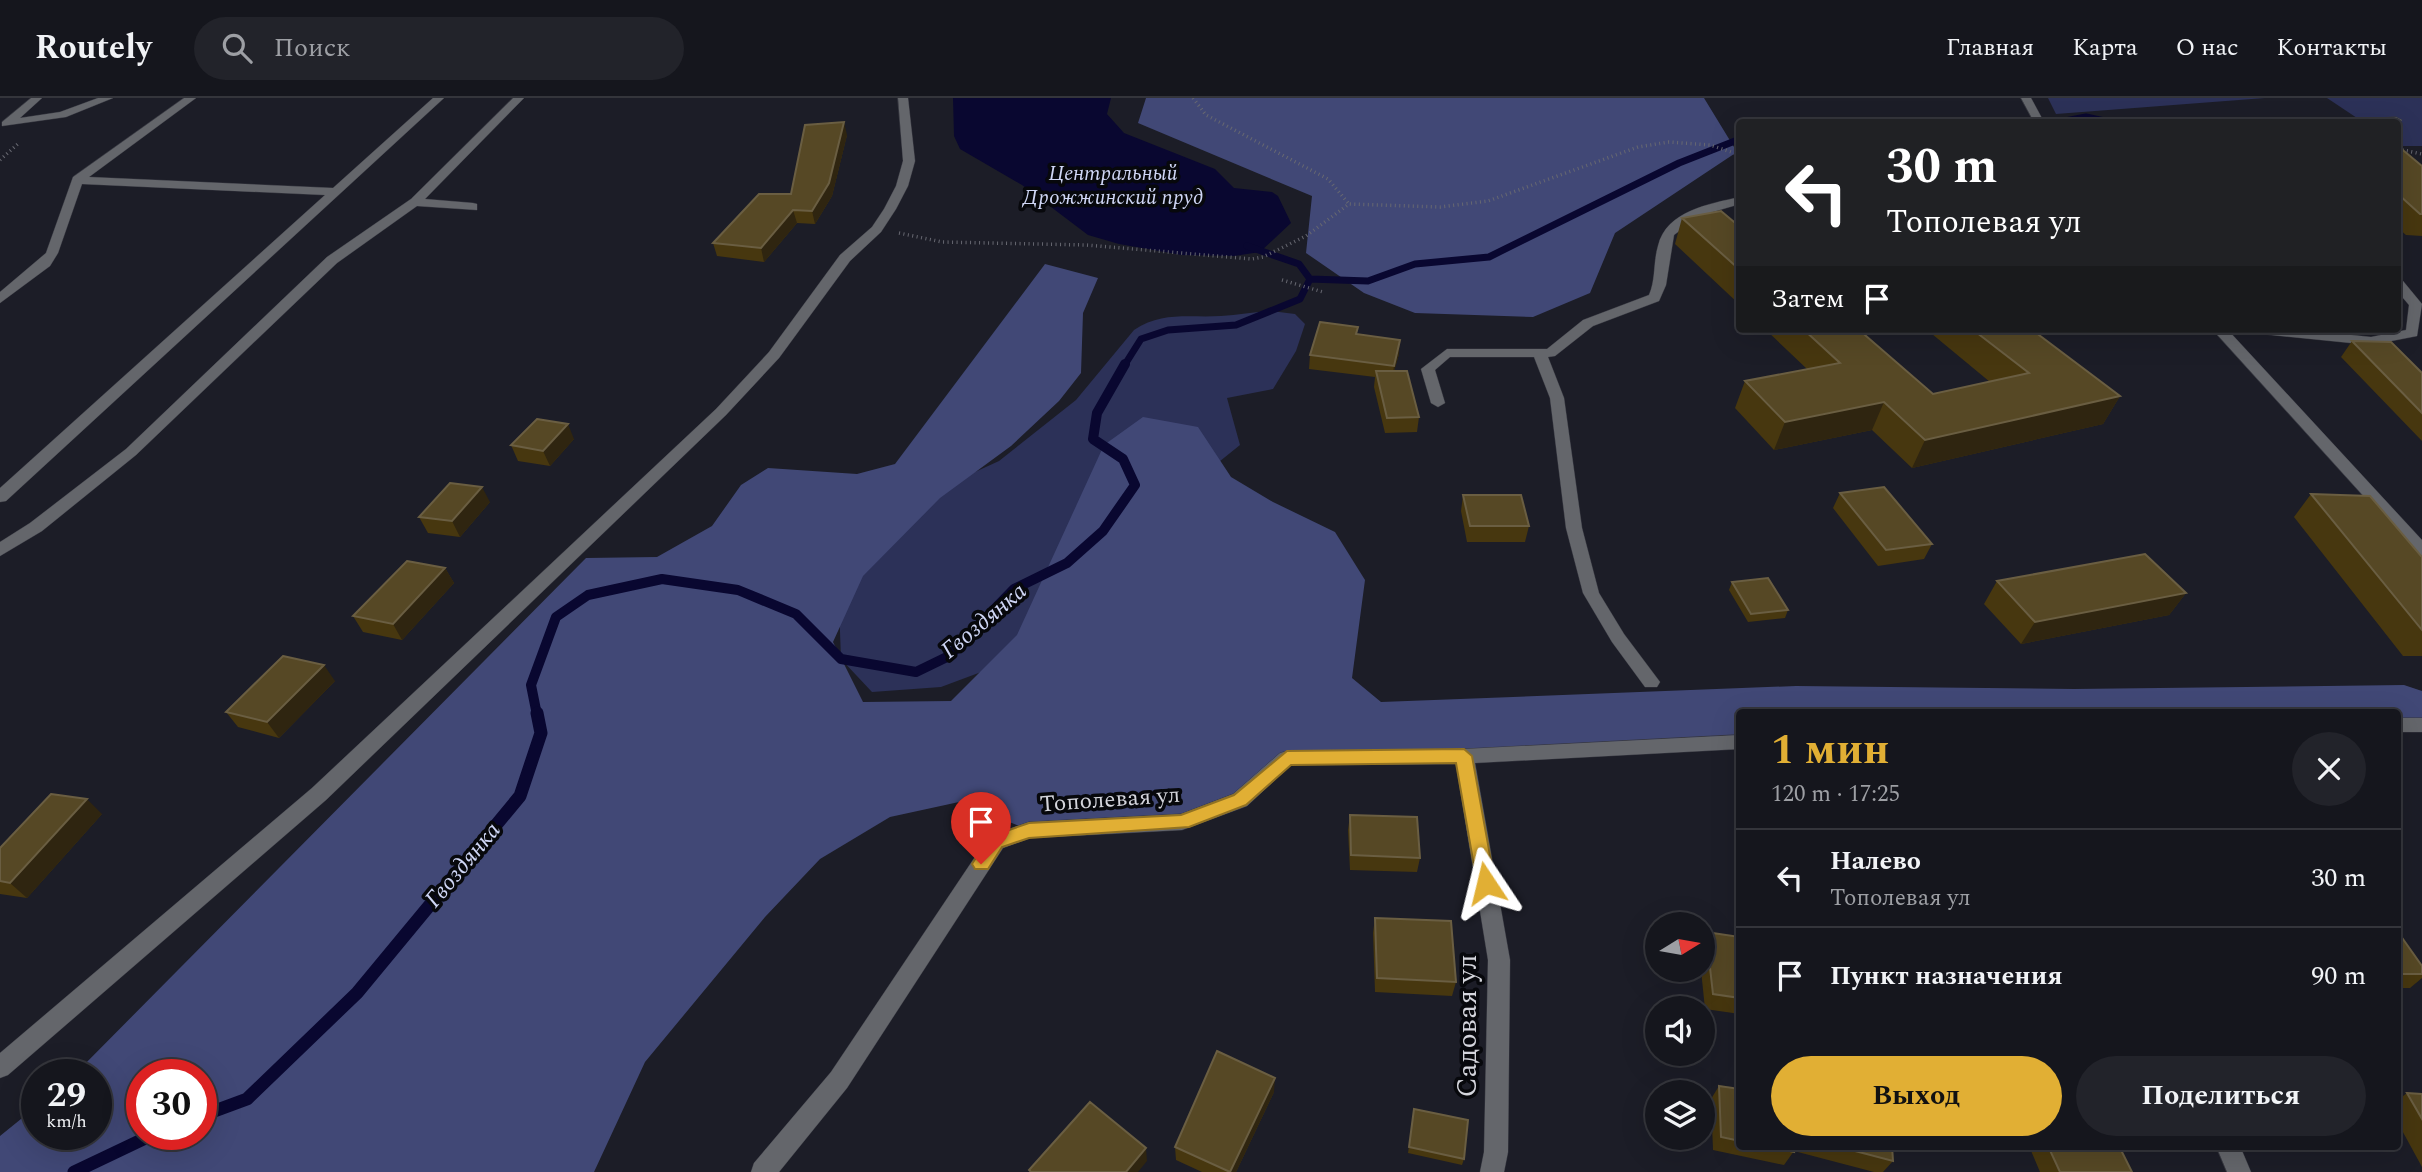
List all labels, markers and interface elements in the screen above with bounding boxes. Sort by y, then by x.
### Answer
search box [194,17,684,80]
text: Routely [35,23,152,73]
text: Поиск [274,28,351,68]
icon: search [218,29,256,67]
text: Главная [1946,30,2034,66]
text: Карта [2072,30,2138,66]
text: О нас [2176,30,2239,66]
text: Контакты [2277,30,2387,66]
text: 30 m [1886,130,1997,205]
icon: left [1771,147,1862,238]
water label: Центральный Дрожжинский пруд [1021,158,1204,214]
text: Тополевая ул [1886,198,2082,247]
text: Затем [1771,279,1844,319]
icon: arrive [1858,280,1896,318]
water label: Гвоздянка [933,574,1035,668]
text: 1 мин [1771,719,1889,782]
button: close [2292,732,2366,806]
text: 120 m · 17:25 [1771,777,1900,812]
street label: Тополевая ул [1039,778,1181,822]
pin [951,792,1011,864]
icon: arrive [962,803,1000,841]
water label: Гвоздянка [416,814,510,916]
text: Налево [1830,841,1921,881]
position arrow [1449,846,1523,920]
text: 30 m [2311,858,2366,898]
icon: left [1771,859,1809,897]
text: Тополевая ул [1830,881,1971,916]
north arrow [1645,912,1715,982]
map controls [1645,912,1715,1150]
street label: Садовая ул [1446,954,1489,1098]
text: Пункт назначения [1830,956,2063,996]
text: 90 m [2311,956,2366,996]
icon: arrive [1771,957,1809,995]
button: sound [1645,996,1715,1066]
button: Выход [1771,1056,2062,1136]
button: Поделиться [2076,1056,2366,1136]
speed limit sign: 30 [126,1059,217,1150]
text: 29 [47,1069,86,1122]
button: layers [1645,1080,1715,1150]
text: km/h [46,1108,87,1135]

